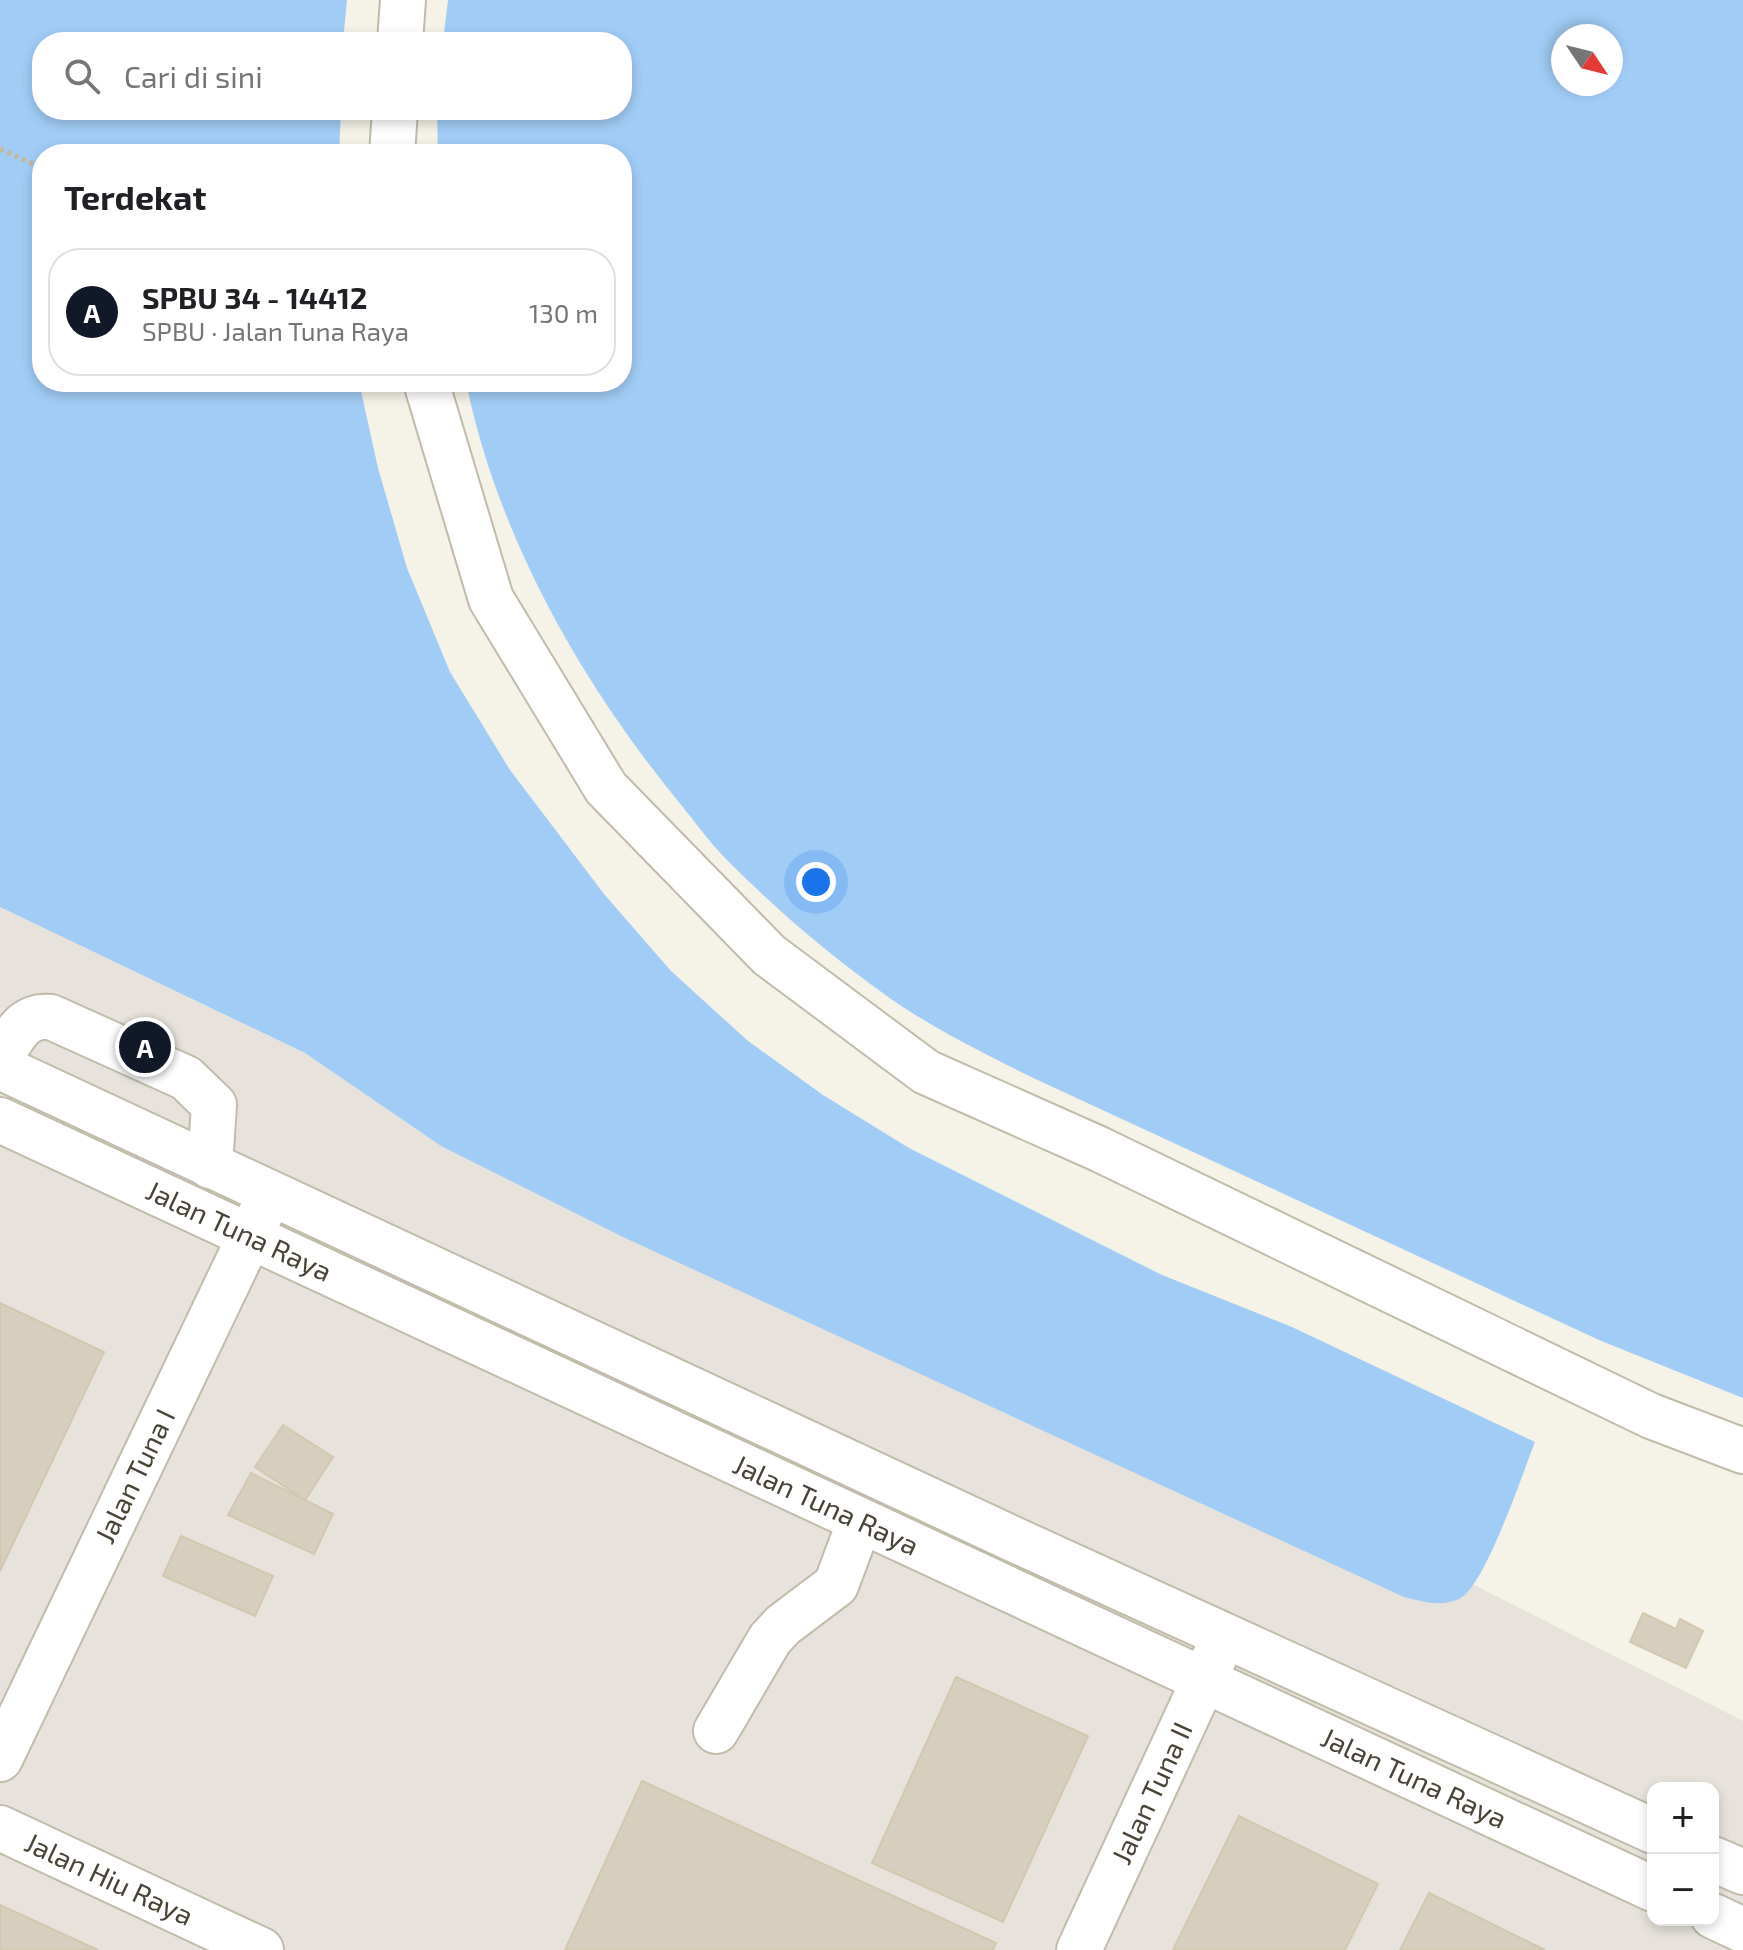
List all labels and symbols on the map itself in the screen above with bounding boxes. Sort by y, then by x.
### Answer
north arrow [1551,24,1623,96]
your location [796,862,836,902]
pin: A [119,1017,171,1077]
street label: Jalan Tuna Raya [141,1172,338,1288]
street label: Jalan Tuna I [87,1403,181,1548]
street label: Jalan Tuna Raya [728,1446,925,1562]
street label: Jalan Tuna II [1103,1716,1199,1869]
street label: Jalan Tuna Raya [1316,1719,1513,1835]
street label: Jalan Hiu Raya [20,1824,199,1932]

